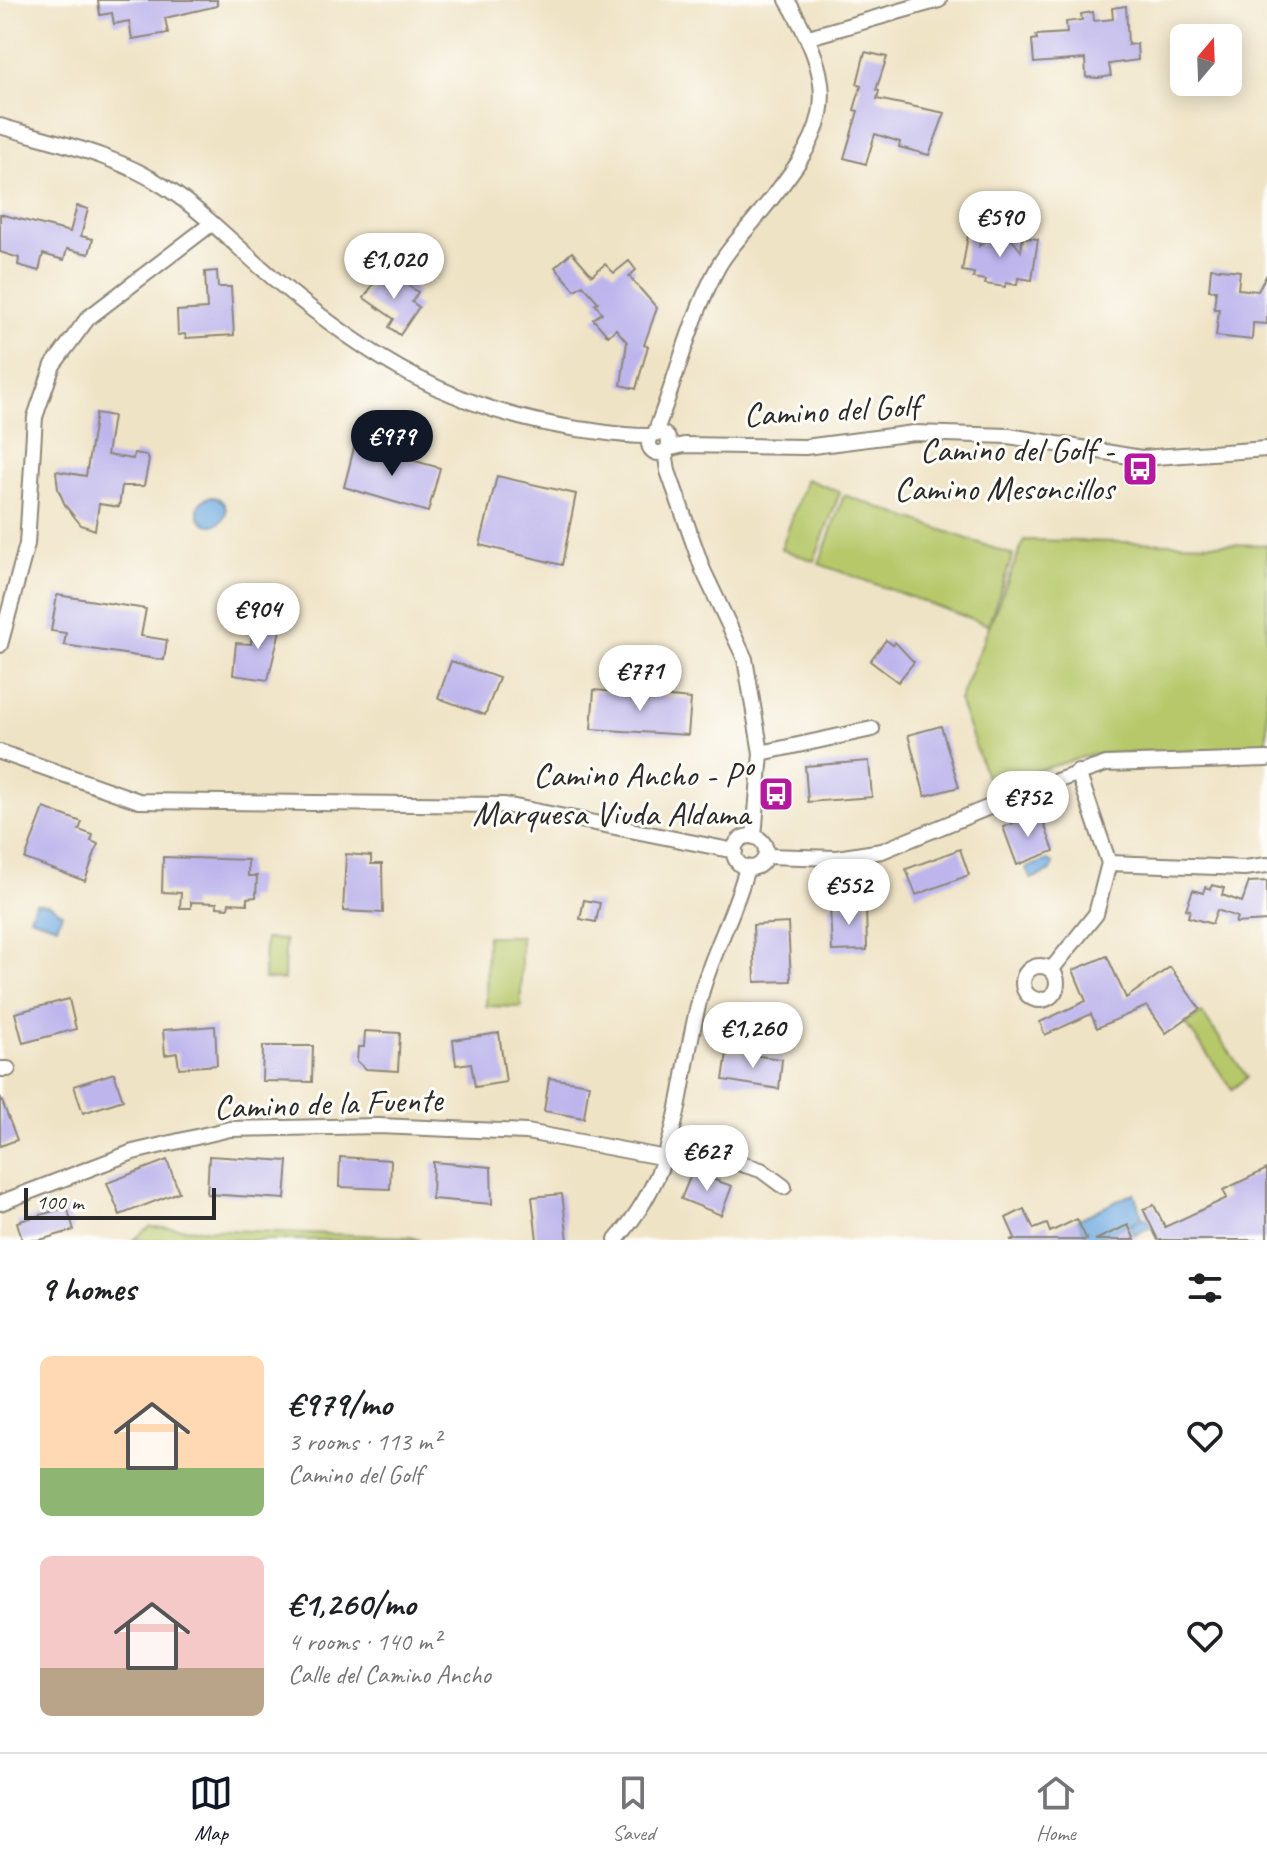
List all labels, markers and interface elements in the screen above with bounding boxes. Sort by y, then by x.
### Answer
north arrow [1170,24,1242,96]
map controls [1170,24,1242,96]
pin: €590 [953,191,1047,259]
text: €590 [977,200,1023,233]
pin: €1,020 [329,233,459,301]
text: €1,020 [362,242,426,275]
street label: Camino del Golf [743,384,927,436]
pin: €979 [345,410,439,478]
text: €979 [369,419,415,452]
place label: Camino del Golf - Camino Mesoncillos [894,428,1116,510]
bus stop icon: Camino del Golf - Camino Mesoncillos [1121,450,1159,488]
pin: €904 [211,583,305,651]
text: €904 [235,592,281,625]
pin: €771 [593,645,687,713]
text: €771 [617,654,663,687]
place label: Camino Ancho - Pº Marquesa Viuda Aldama [472,753,755,835]
pin: €752 [981,771,1075,839]
bus stop icon: Camino Ancho - Pº Marquesa Viuda Aldama [757,775,795,813]
text: €752 [1005,780,1051,813]
pin: €552 [802,859,896,927]
text: €552 [826,868,872,901]
pin: €1,260 [688,1002,818,1070]
text: €1,260 [721,1011,785,1044]
street label: Camino de la Fuente [213,1077,445,1128]
pin: €627 [660,1125,754,1193]
text: €627 [683,1134,731,1167]
scale bar [24,1184,216,1220]
text: 100 m [36,1188,83,1216]
icon: filters [1183,1266,1227,1310]
text: 9 homes [40,1267,136,1310]
text: €979/mo [288,1382,392,1425]
icon: home [104,1388,200,1484]
icon: heart [1183,1414,1227,1458]
text: 3 rooms · 113 m² [288,1425,440,1458]
text: Camino del Golf [288,1458,422,1491]
text: €1,260/mo [288,1582,416,1625]
icon: home [104,1588,200,1684]
icon: heart [1183,1614,1227,1658]
text: 4 rooms · 140 m² [288,1625,440,1658]
text: Calle del Camino Ancho [288,1658,491,1691]
tab: Map [189,1771,233,1847]
tab: Saved [611,1771,655,1847]
tab: Home [1034,1771,1078,1847]

